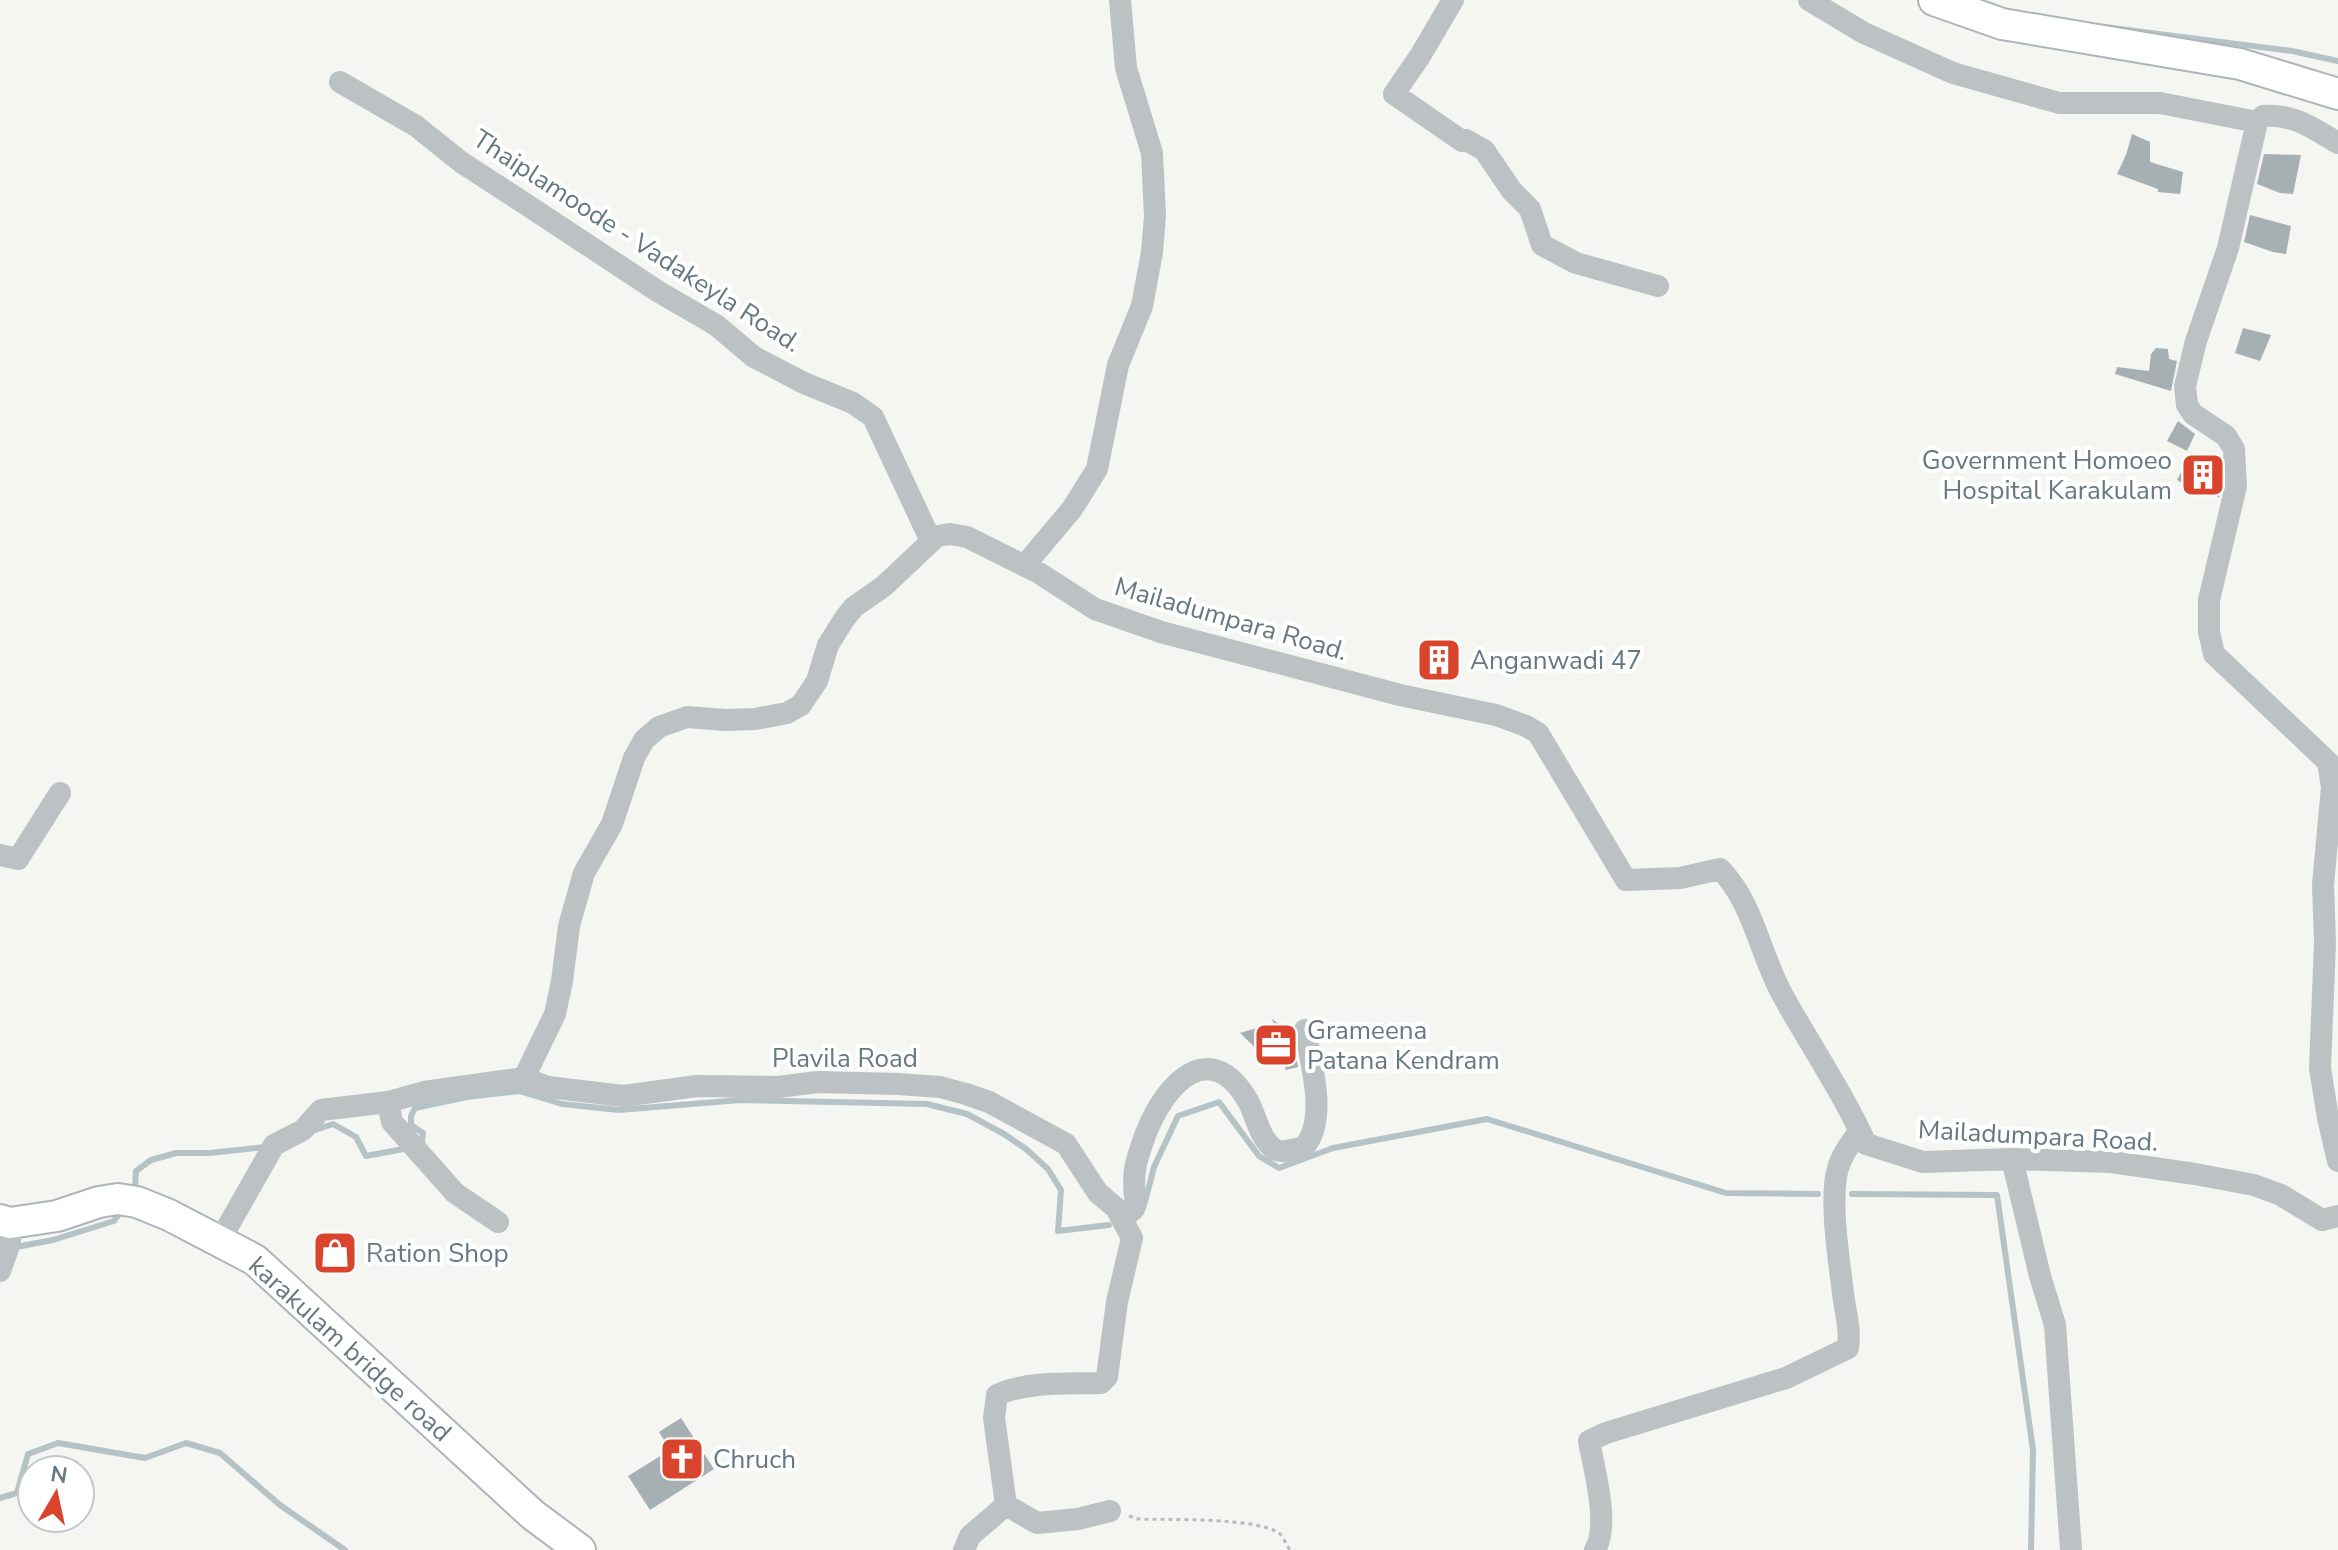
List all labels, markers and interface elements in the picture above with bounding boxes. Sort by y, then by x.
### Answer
street label: Thaiplamoode - Vadakeyla Road. [466,122,808,360]
place label: Government Homoeo Hospital Karakulam [1922,443,2172,508]
building icon: Government Homoeo Hospital Karakulam [2179,451,2227,499]
street label: Mailadumpara Road. [1111,569,1351,669]
building icon: Anganwadi 47 [1415,636,1463,684]
place label: Anganwadi 47 [1470,643,1642,678]
place label: Grameena Patana Kendram [1307,1013,1500,1078]
office icon: Grameena Patana Kendram [1252,1021,1300,1069]
street label: Plavila Road [772,1041,918,1076]
street label: Mailadumpara Road. [1917,1112,2159,1160]
shop icon: Ration Shop [311,1229,359,1277]
place label: Ration Shop [366,1236,509,1271]
street label: karakulam bridge road [241,1248,459,1450]
church icon: Chruch [658,1435,706,1483]
place label: Chruch [713,1442,796,1477]
north arrow [16,1454,96,1534]
text: N [48,1459,69,1491]

